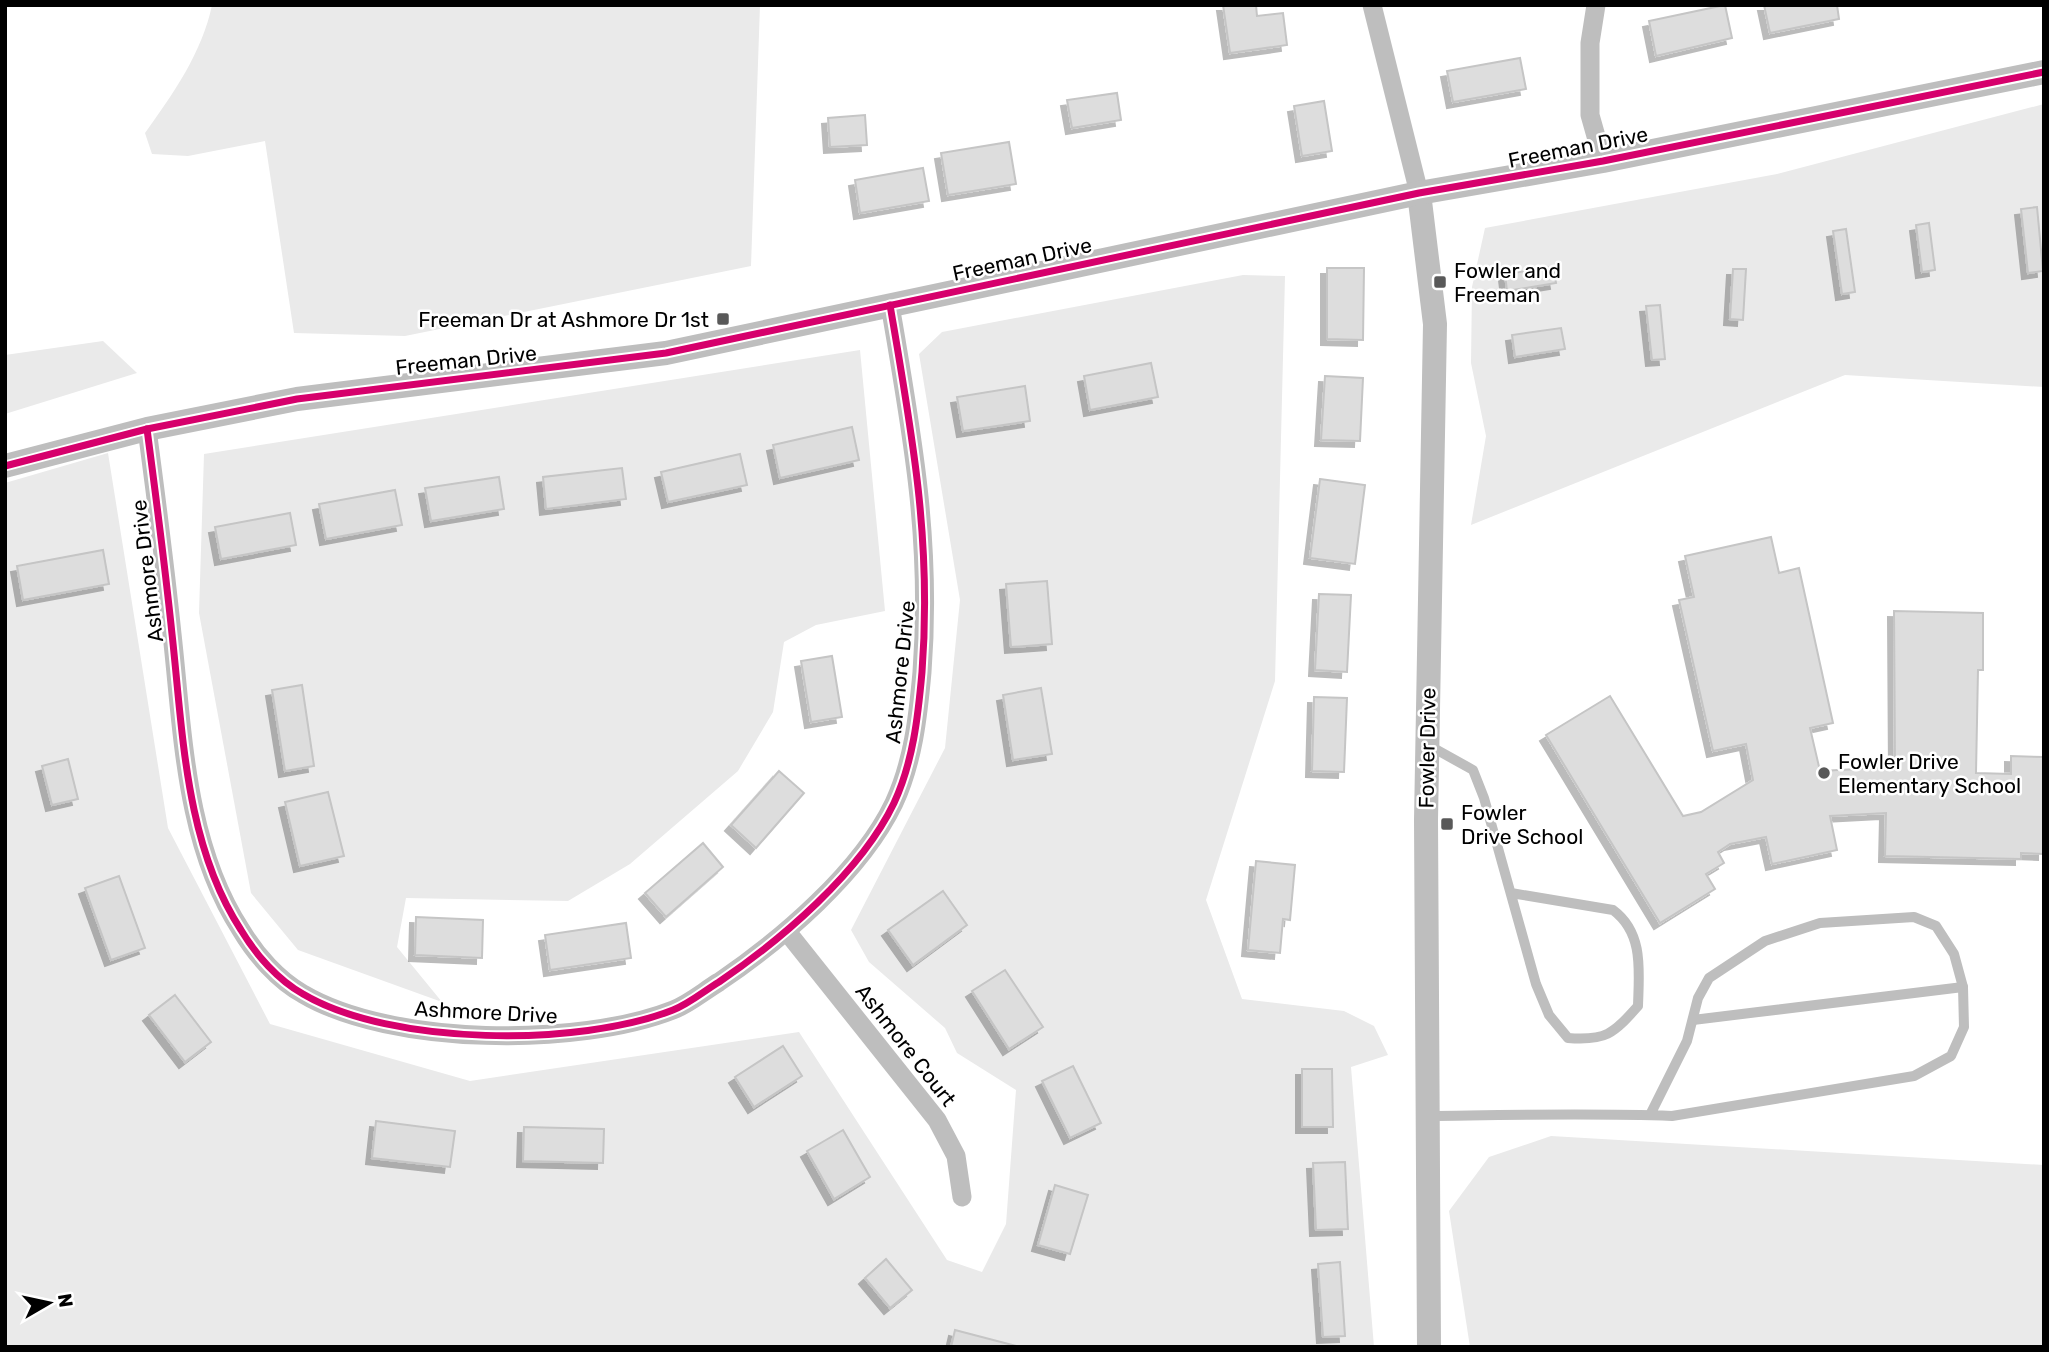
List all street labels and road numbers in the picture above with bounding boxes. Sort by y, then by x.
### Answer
street label: Freeman Drive [1506,121,1650,173]
street label: Freeman Drive [950,232,1094,286]
street label: Freeman Drive [394,340,538,380]
street label: Ashmore Drive [126,498,168,644]
street label: Ashmore Drive [880,599,920,745]
street label: Fowler Drive [1413,687,1441,809]
street label: Ashmore Court [851,979,961,1111]
street label: Ashmore Drive [414,996,558,1028]

